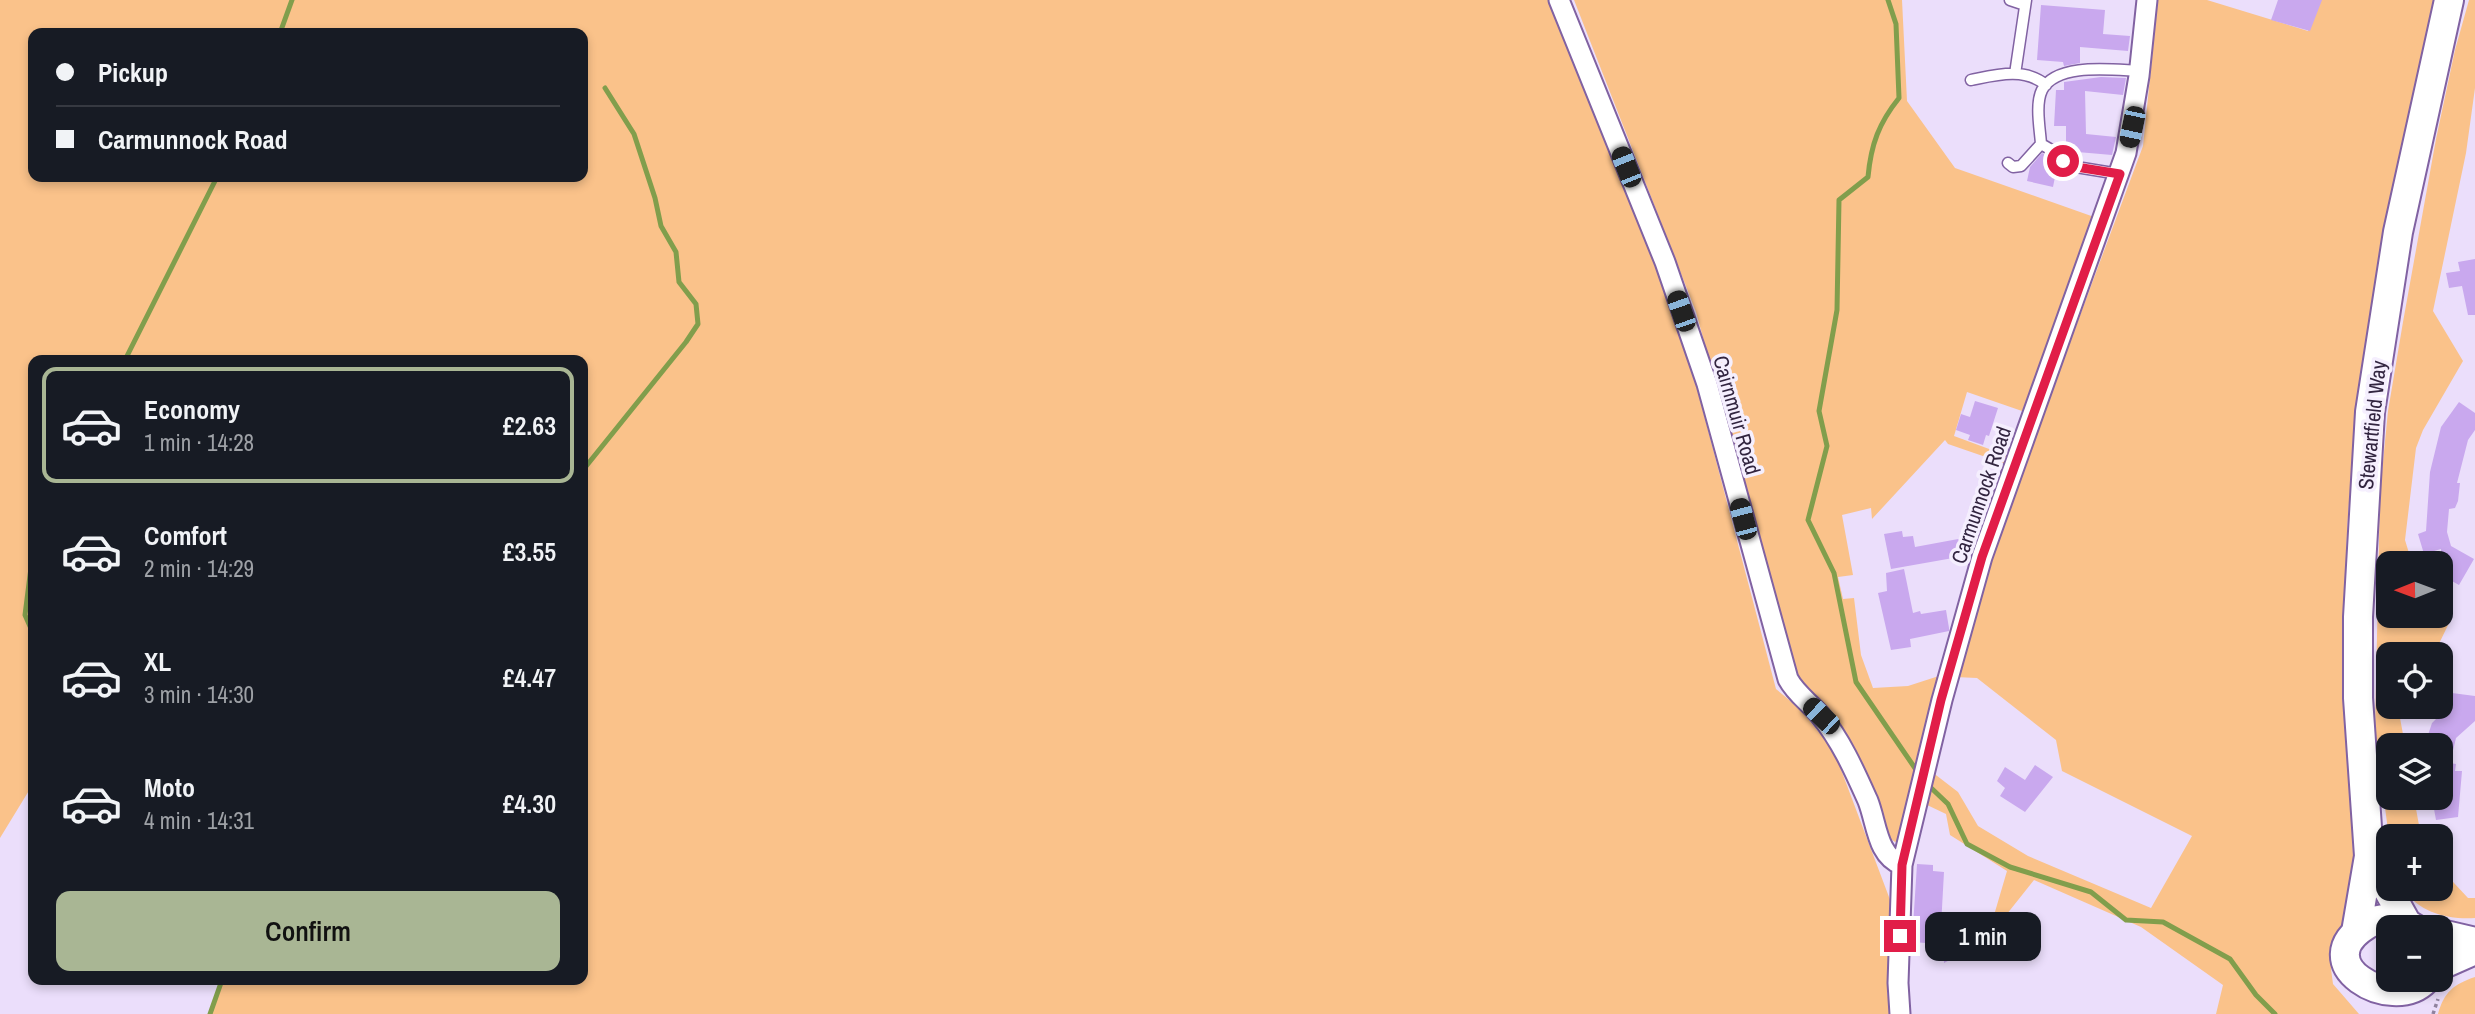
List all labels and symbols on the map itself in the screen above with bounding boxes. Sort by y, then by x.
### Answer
car [2118,104,2147,150]
car [1609,144,1644,190]
route start [2047,145,2079,177]
car [1665,288,1698,334]
street label: Cairnmuir Road [1706,352,1768,478]
street label: Stewartfield Way [2351,359,2393,491]
street label: Carmunnock Road [1944,422,2018,568]
car [1728,496,1759,542]
north arrow [2376,551,2454,628]
car [1799,694,1844,738]
callout: 1 min [1924,912,2040,960]
route end [1884,920,1916,952]

